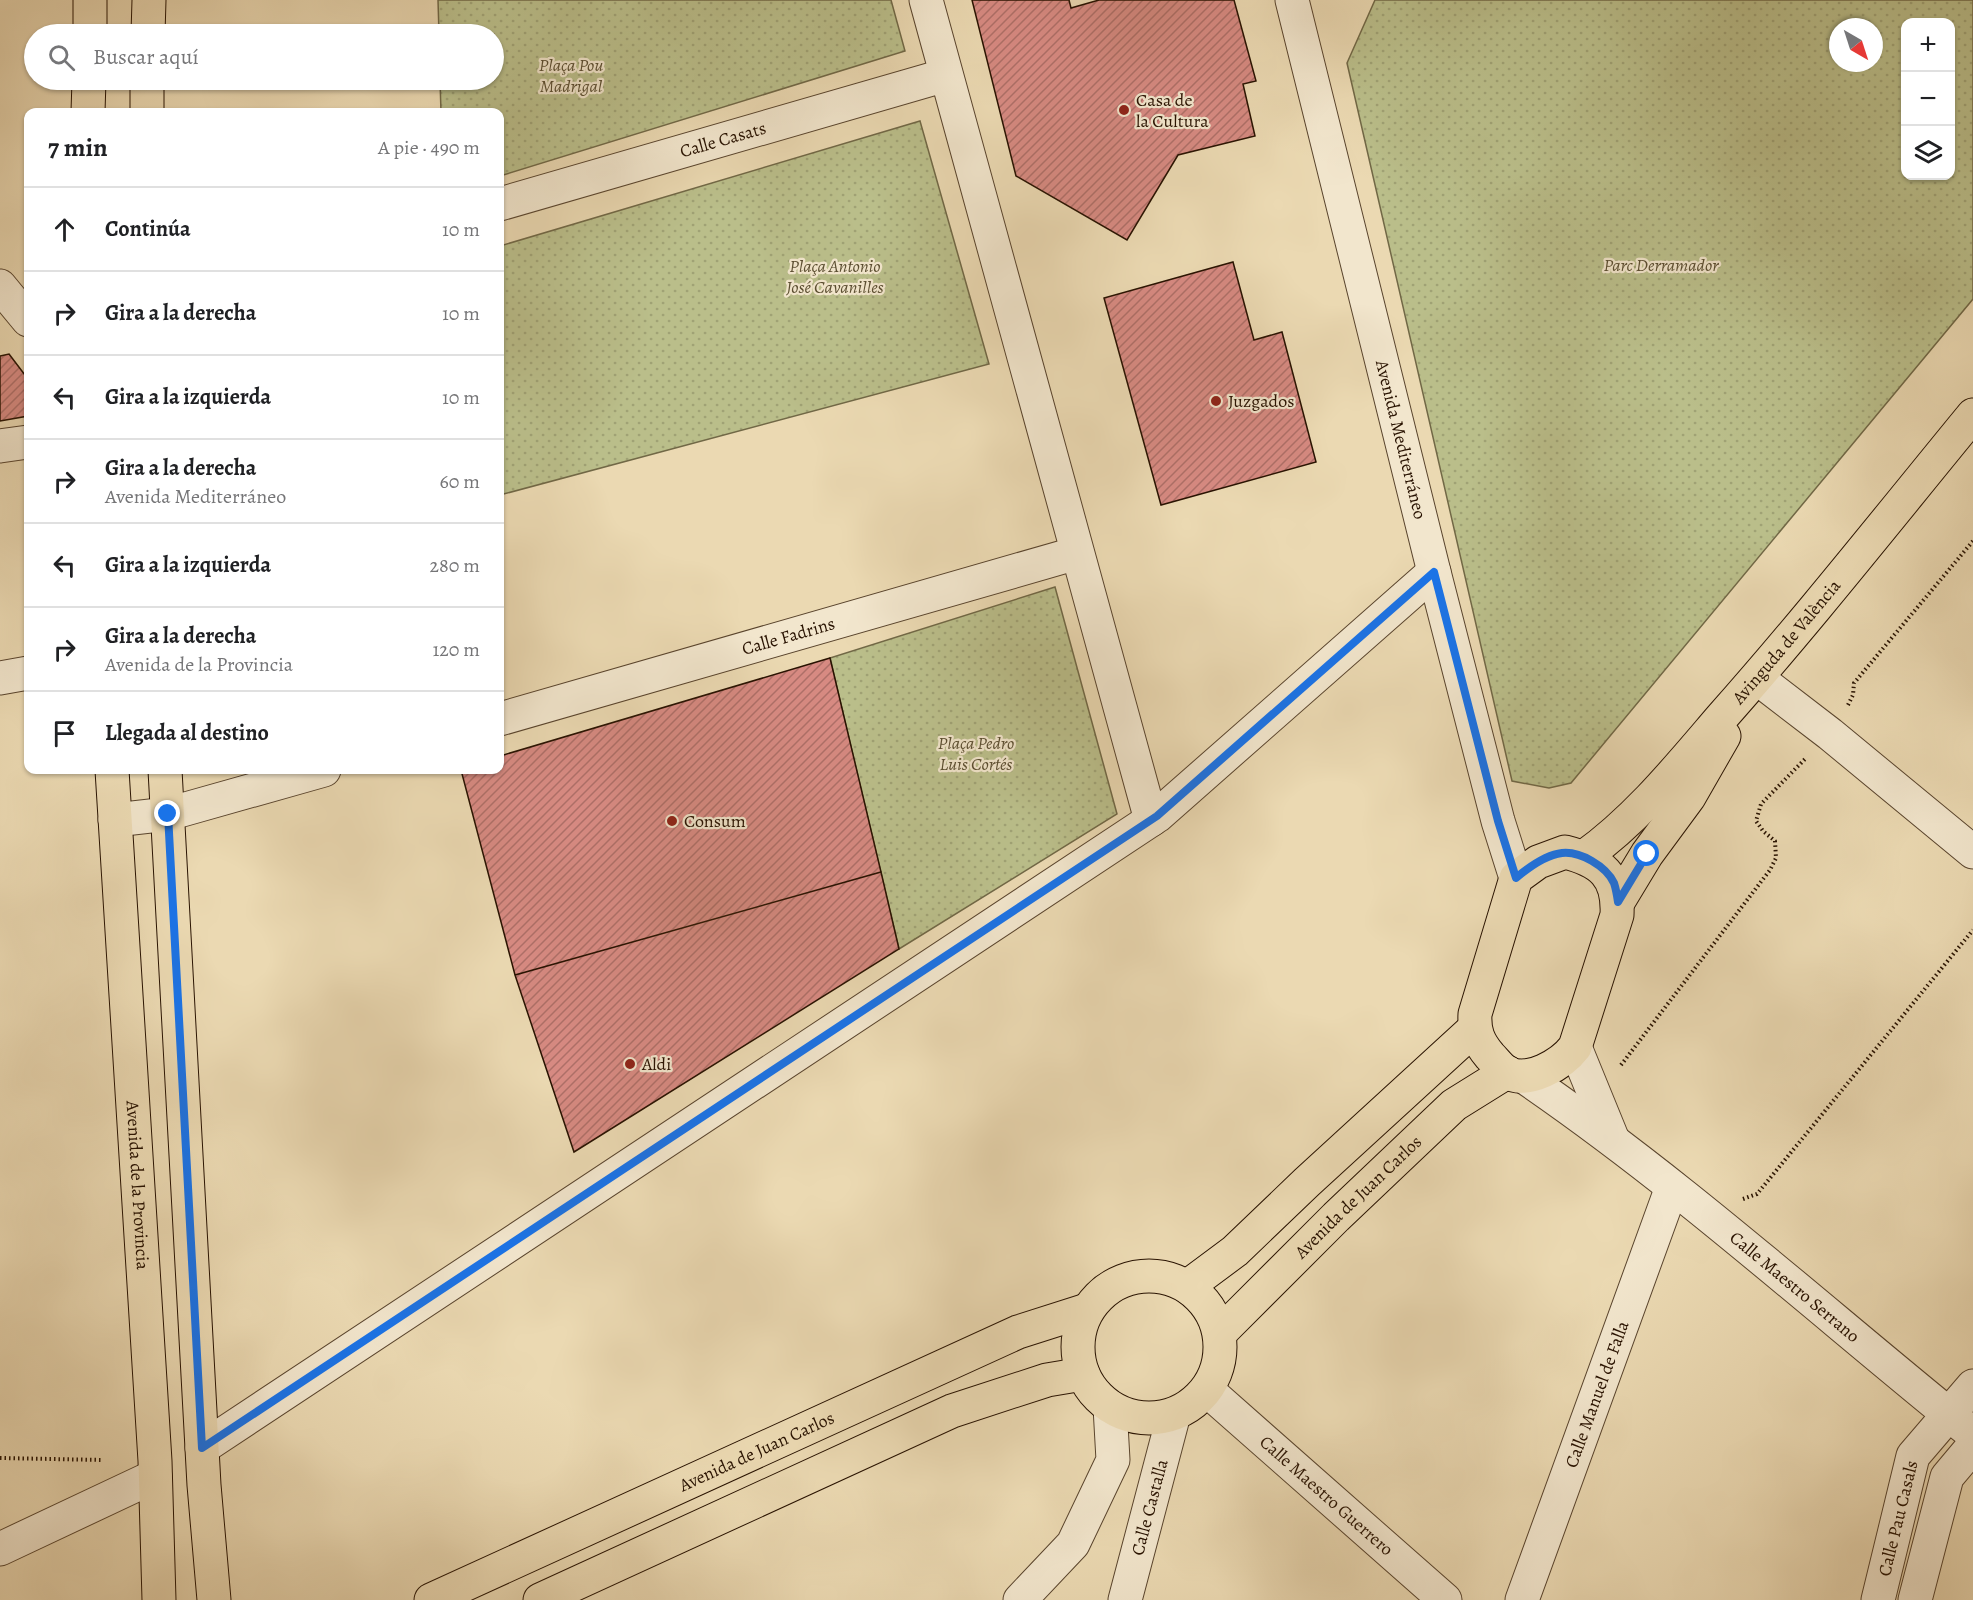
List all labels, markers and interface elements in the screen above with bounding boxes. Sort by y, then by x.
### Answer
north arrow [1829,18,1883,72]
map controls [1901,18,1955,180]
button: + [1901,18,1955,72]
search box [24,24,504,90]
icon: search [45,41,78,74]
text: Buscar aquí [93,42,199,72]
park label: Plaça Pou Madrigal [539,53,603,98]
button: − [1901,72,1955,126]
place label: Casa de la Cultura [1136,88,1209,133]
marker: Casa de la Cultura [1117,103,1131,117]
street label: Calle Casats [677,116,769,163]
button: layers [1901,126,1955,180]
text: 7 min [48,130,108,165]
text: A pie · 490 m [378,134,480,161]
icon: ahead [48,213,81,246]
text: Continúa [105,214,191,244]
text: 10 m [442,216,480,243]
park label: Parc Derramador [1604,253,1719,277]
park label: Plaça Antonio José Cavanilles [785,254,884,299]
icon: right [48,297,81,330]
text: Gira a la derecha [105,298,256,328]
text: 10 m [442,300,480,327]
street label: Avenida Mediterráneo [1370,357,1432,522]
icon: left [48,381,81,414]
text: Gira a la izquierda [105,382,271,412]
text: 10 m [442,384,480,411]
place label: Juzgados [1228,389,1294,413]
marker: Juzgados [1209,394,1223,408]
text: Gira a la derecha [105,453,256,483]
icon: right [48,465,81,498]
text: 60 m [440,468,480,495]
text: Avenida Mediterráneo [105,483,286,510]
icon: left [48,549,81,582]
text: Gira a la izquierda [105,550,271,580]
text: 280 m [430,552,480,579]
street label: Avinguda de València [1726,574,1846,710]
street label: Calle Fadrins [739,611,838,661]
text: Gira a la derecha [105,621,256,651]
icon: right [48,633,81,666]
text: 120 m [432,636,480,663]
text: Avenida de la Provincia [105,651,293,678]
icon: arrive [48,717,81,750]
text: Llegada al destino [105,718,269,748]
park label: Plaça Pedro Luis Cortés [938,731,1014,776]
route end [154,800,180,826]
place label: Consum [684,809,746,833]
marker: Consum [665,814,679,828]
route start [1633,840,1659,866]
place label: Aldi [641,1052,671,1076]
marker: Aldi [623,1057,637,1071]
street label: Avenida de la Provincia [121,1099,155,1271]
street label: Avenida de Juan Carlos [1289,1130,1427,1264]
street label: Calle Maestro Serrano [1725,1226,1865,1348]
street label: Calle Manuel de Falla [1559,1317,1635,1471]
street label: Avenida de Juan Carlos [674,1406,838,1498]
street label: Calle Maestro Guerrero [1254,1430,1399,1561]
street label: Calle Castalla [1125,1456,1174,1558]
street label: Calle Pau Casals [1872,1458,1923,1579]

